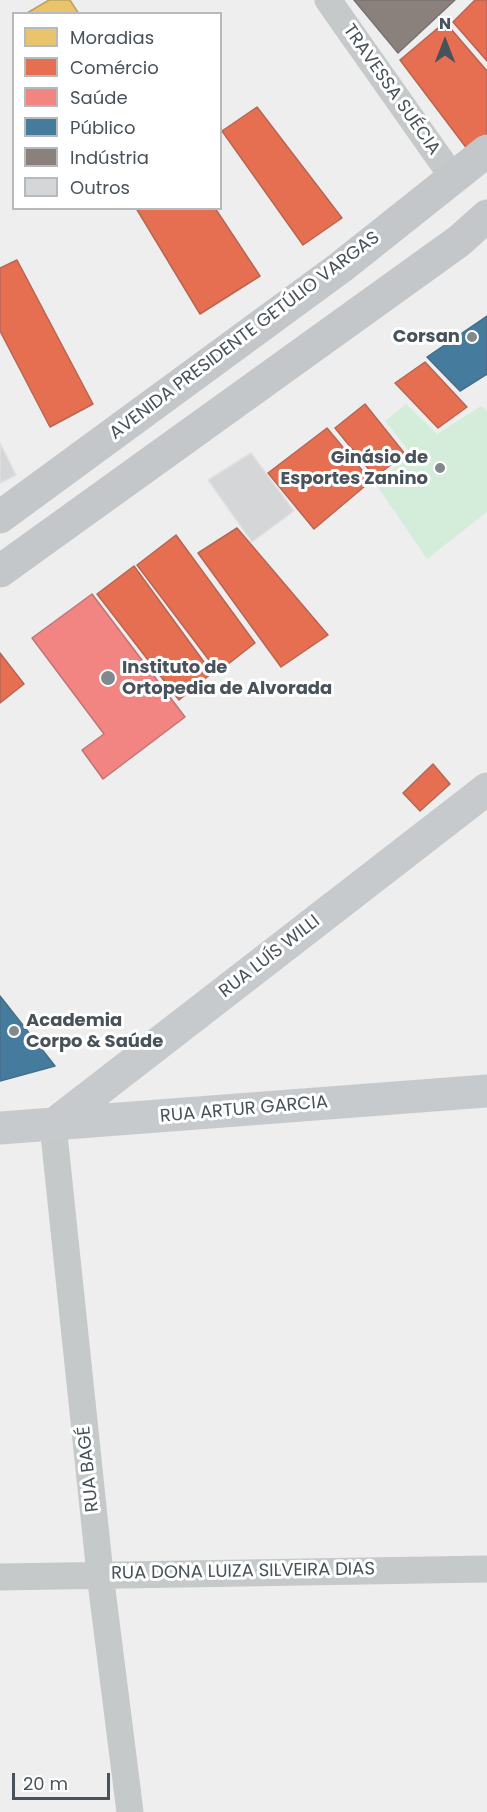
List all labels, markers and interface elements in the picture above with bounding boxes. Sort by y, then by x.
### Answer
legend [12,12,222,210]
north arrow [415,12,475,72]
text: N [439,12,451,35]
street label: TRAVESSA SUÉCIA [338,20,444,160]
text: Moradias [70,25,154,50]
text: Comércio [70,55,159,80]
text: Saúde [70,85,128,110]
text: Público [70,115,135,140]
text: Indústria [70,145,149,170]
text: Outros [70,175,130,200]
street label: AVENIDA PRESIDENTE GETÚLIO VARGAS [106,227,384,445]
place label: Corsan [393,326,460,348]
marker: Corsan [465,330,479,344]
place label: Ginásio de Esportes Zanino [281,447,428,490]
marker: Ginásio de Esportes Zanino [433,461,447,475]
place label: Instituto de Ortopedia de Alvorada [122,657,332,700]
marker: Instituto de Ortopedia de Alvorada [99,669,117,687]
street label: RUA LUÍS WILLI [215,911,325,1003]
place label: Academia Corpo & Saúde [26,1010,163,1052]
marker: Academia Corpo & Saúde [7,1024,21,1038]
street label: RUA ARTUR GARCIA [159,1092,329,1128]
street label: RUA BAGÉ [74,1425,104,1513]
street label: RUA DONA LUIZA SILVEIRA DIAS [111,1559,375,1585]
scale bar [15,1761,112,1799]
text: 20 m [23,1771,68,1796]

